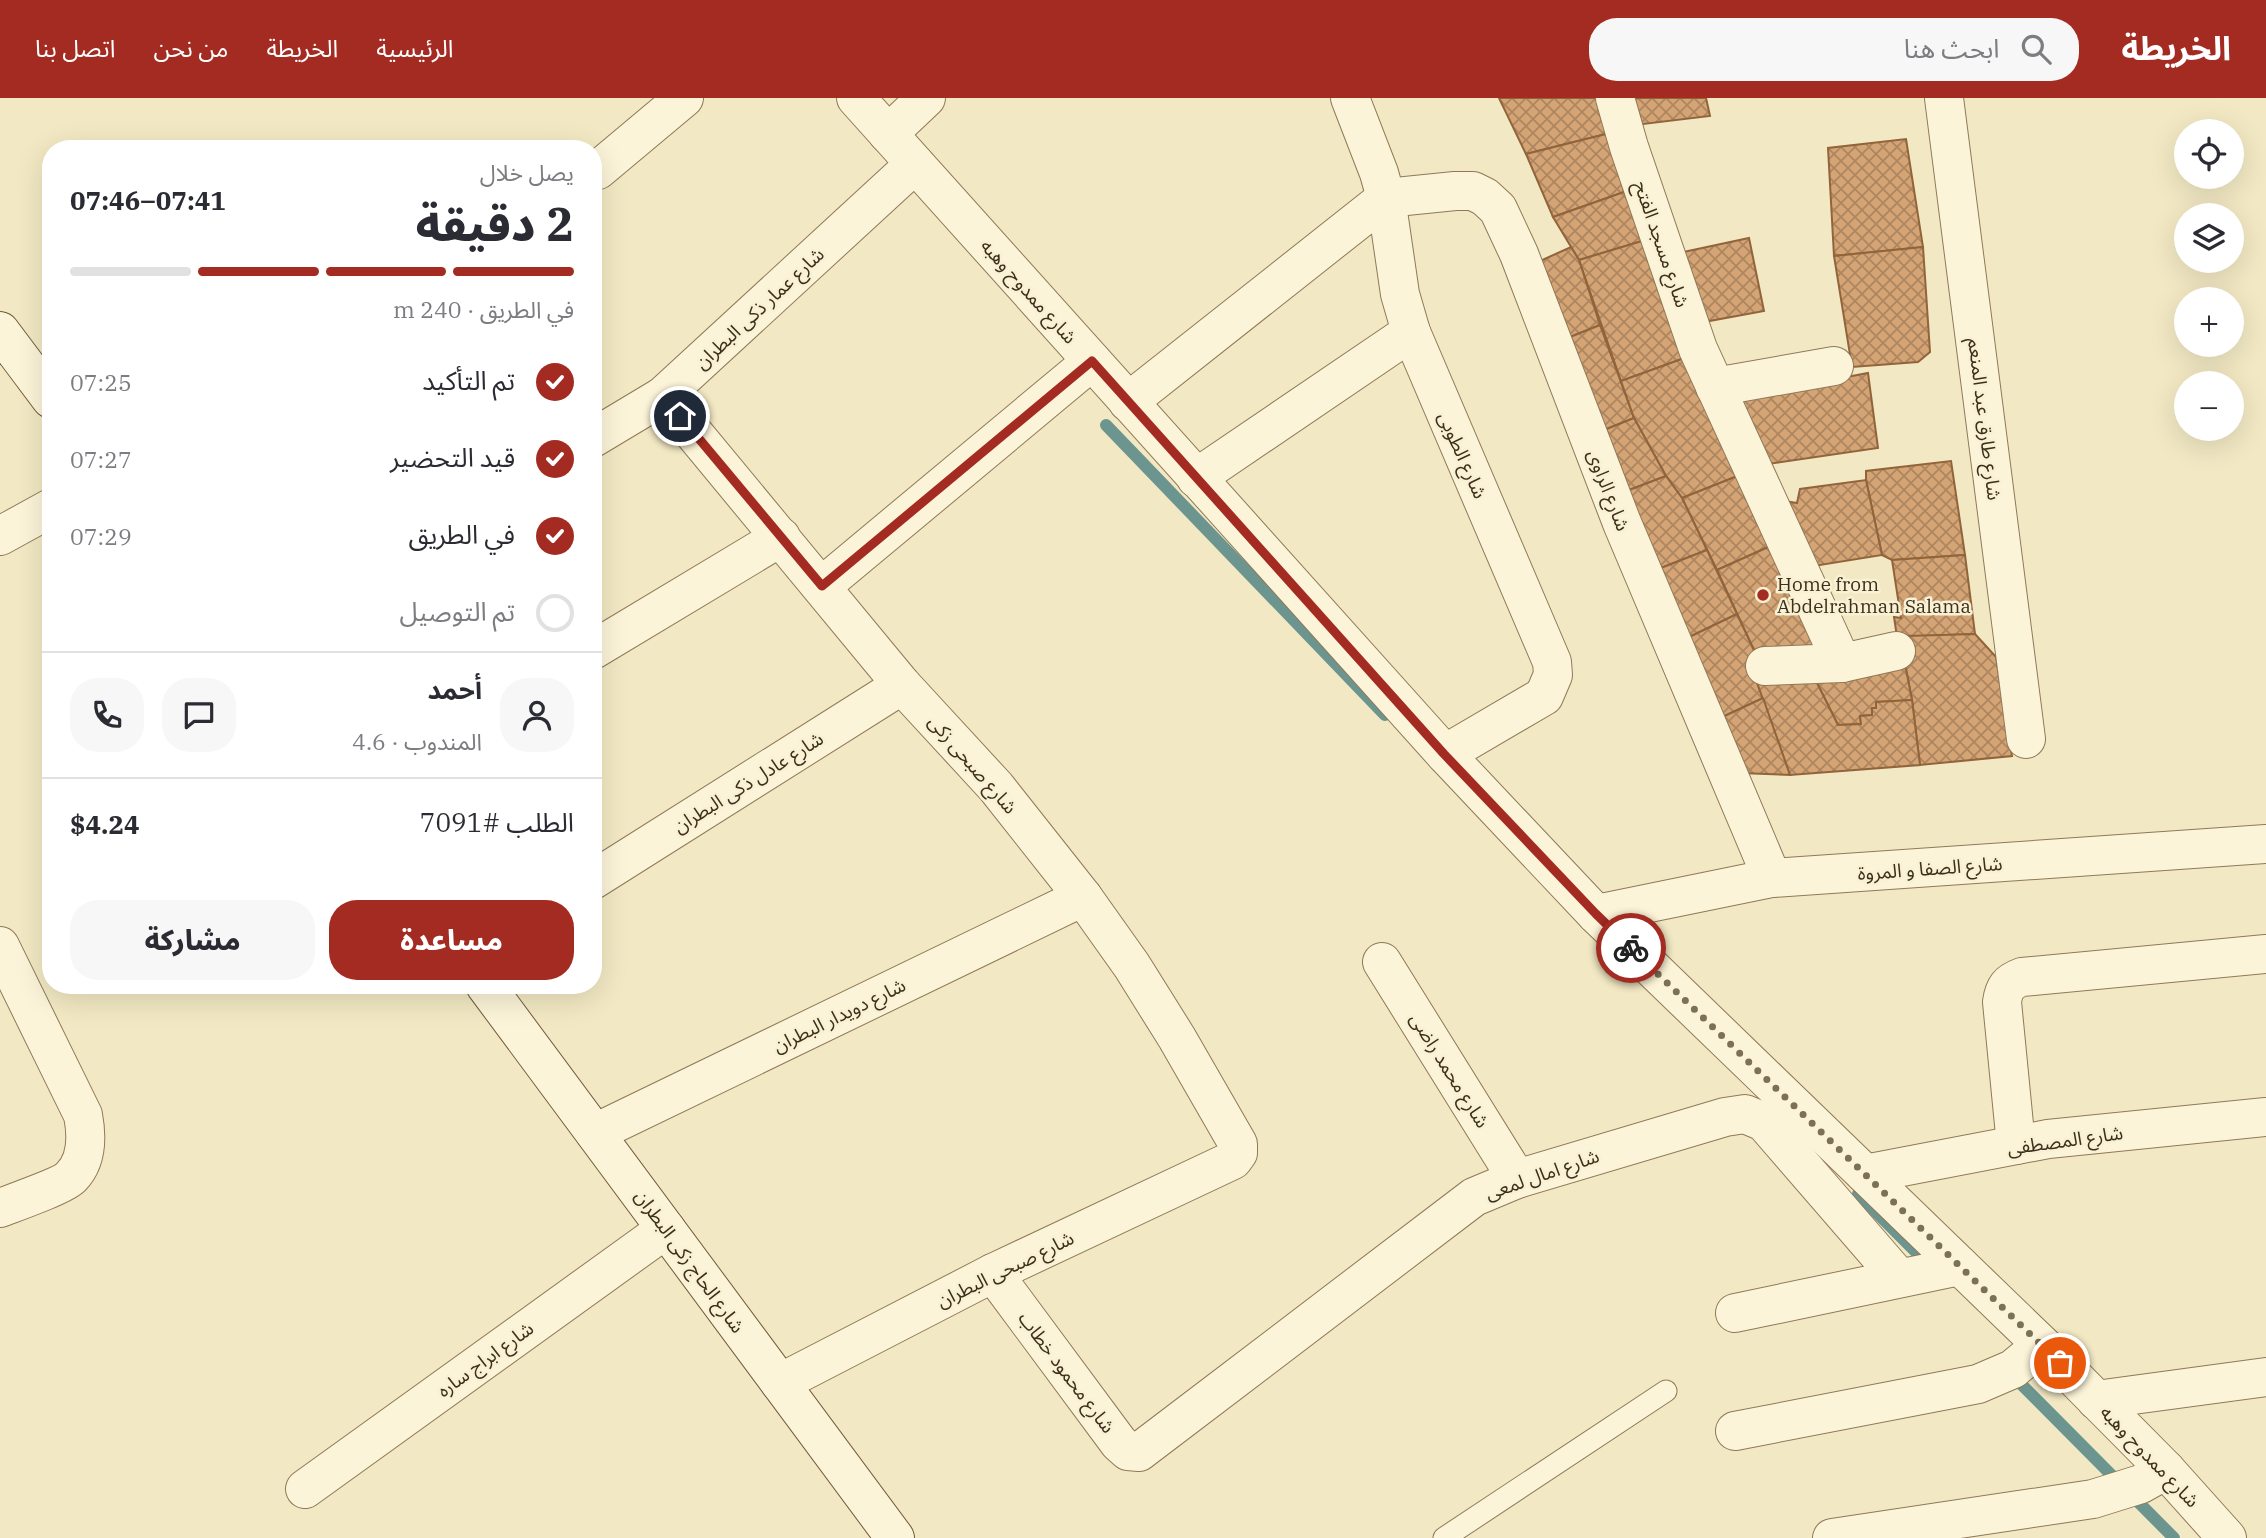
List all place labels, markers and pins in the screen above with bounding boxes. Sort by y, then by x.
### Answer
pin [650,386,710,446]
place label: Home from Abdelrahman Salama [1777,572,1971,618]
marker: Home from Abdelrahman Salama [1755,587,1771,603]
pin [2030,1333,2090,1393]

